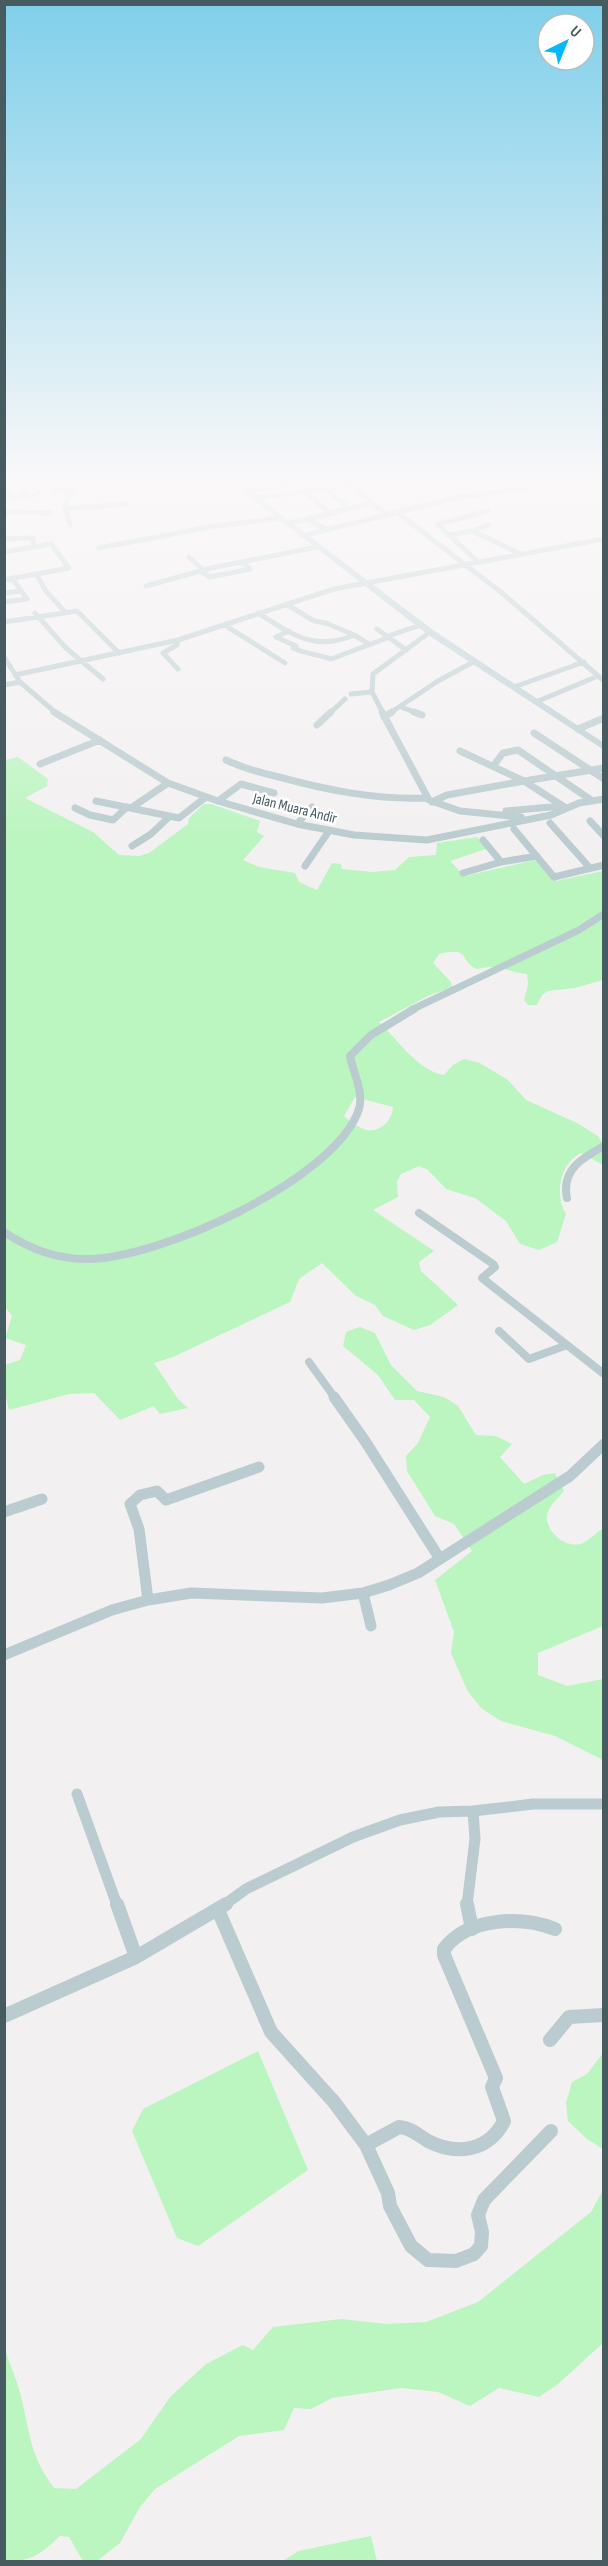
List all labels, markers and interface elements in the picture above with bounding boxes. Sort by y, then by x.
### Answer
north arrow [536,12,596,72]
text: U [566,22,585,42]
street label: Jalan Muara Andir [250,789,340,828]

